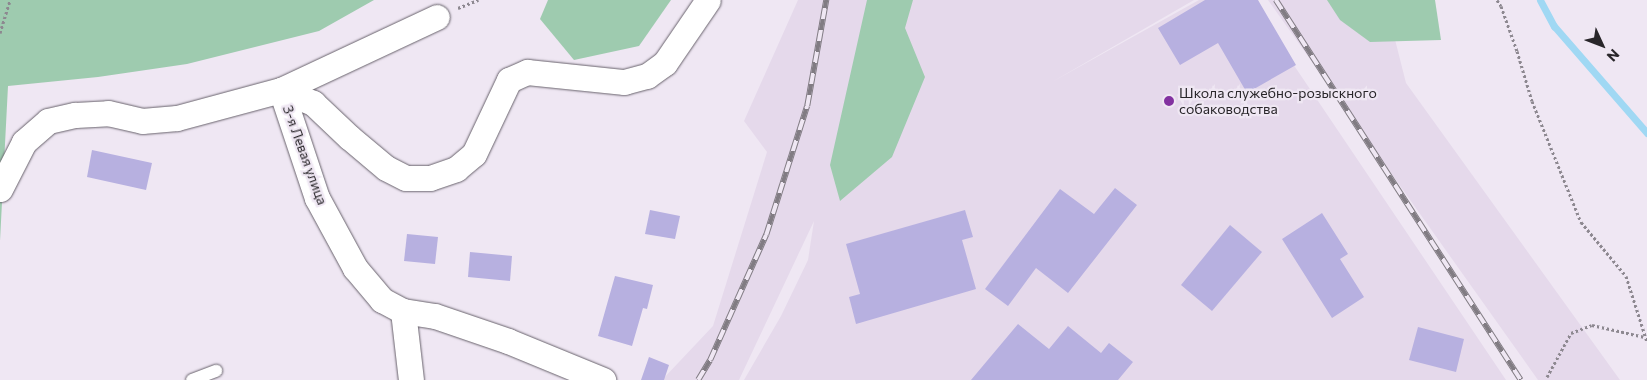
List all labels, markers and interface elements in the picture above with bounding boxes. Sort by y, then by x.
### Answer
north arrow [1577,20,1627,70]
text: N [1604,46,1623,65]
place label: Школа служебно-розыскного собаководства [1179,85,1377,118]
marker: Школа служебно-розыскного собаководства [1163,95,1175,107]
street label: 3-я Левая улица [279,103,331,207]

